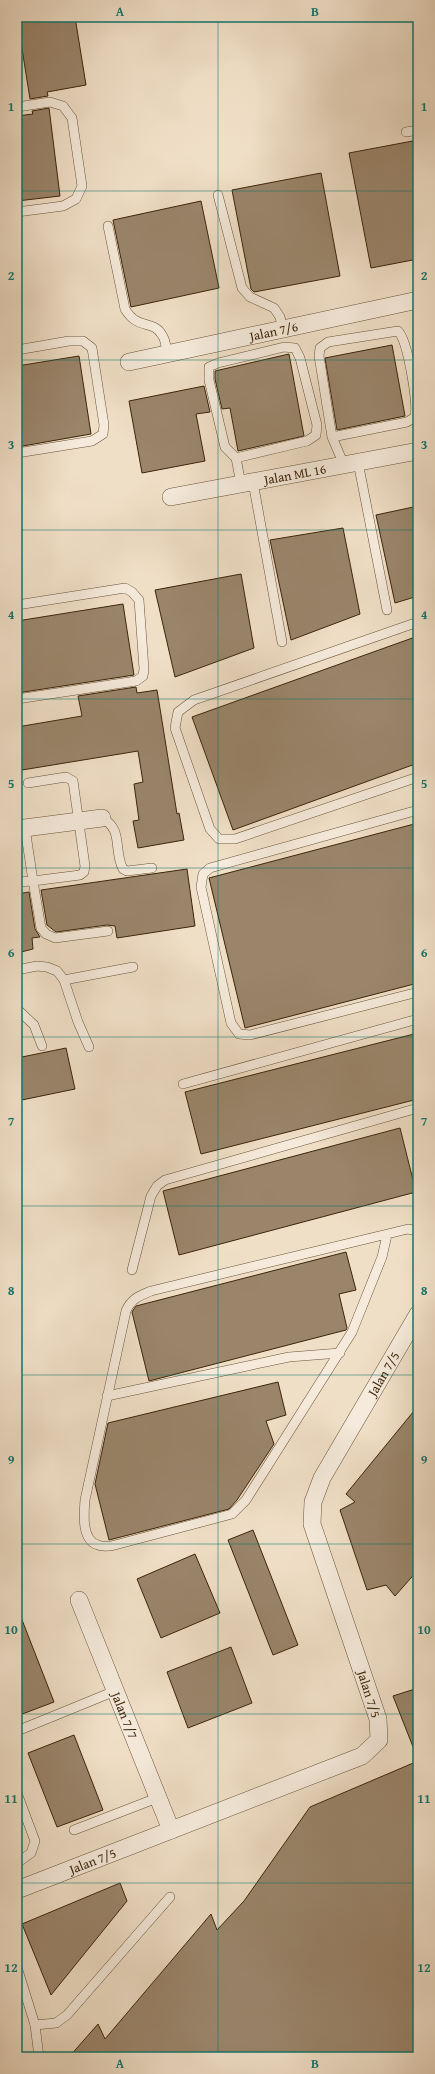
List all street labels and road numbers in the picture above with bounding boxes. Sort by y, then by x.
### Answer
street label: Jalan 7/6 [246,317,300,346]
street label: Jalan ML 16 [260,459,327,489]
street label: Jalan 7/5 [362,1348,404,1401]
street label: Jalan 7/5 [352,1666,386,1720]
street label: Jalan 7/7 [106,1687,143,1741]
street label: Jalan 7/5 [64,1843,119,1879]

